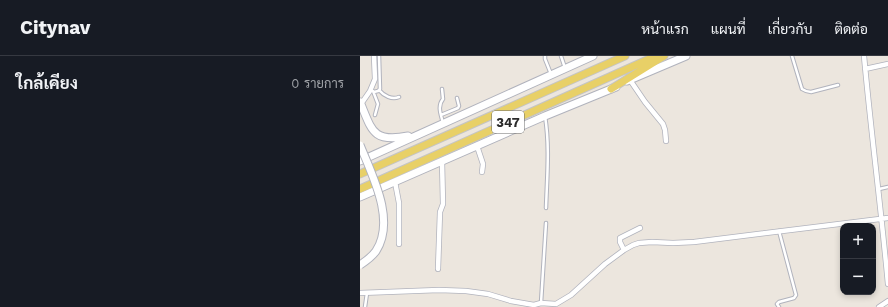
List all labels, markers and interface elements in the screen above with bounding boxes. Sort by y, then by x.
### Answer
text: Citynav [20,16,91,39]
text: หน้าแรก [641,21,689,37]
text: แผนที่ [711,21,746,37]
text: เกี่ยวกับ [768,21,812,37]
text: ติดต่อ [834,21,868,37]
text: ใกล้เคียง [16,73,78,93]
text: 0 รายการ [291,76,344,91]
road number: 347 [492,111,524,133]
map controls [840,223,876,295]
button: + [840,223,876,259]
button: − [840,259,876,295]

